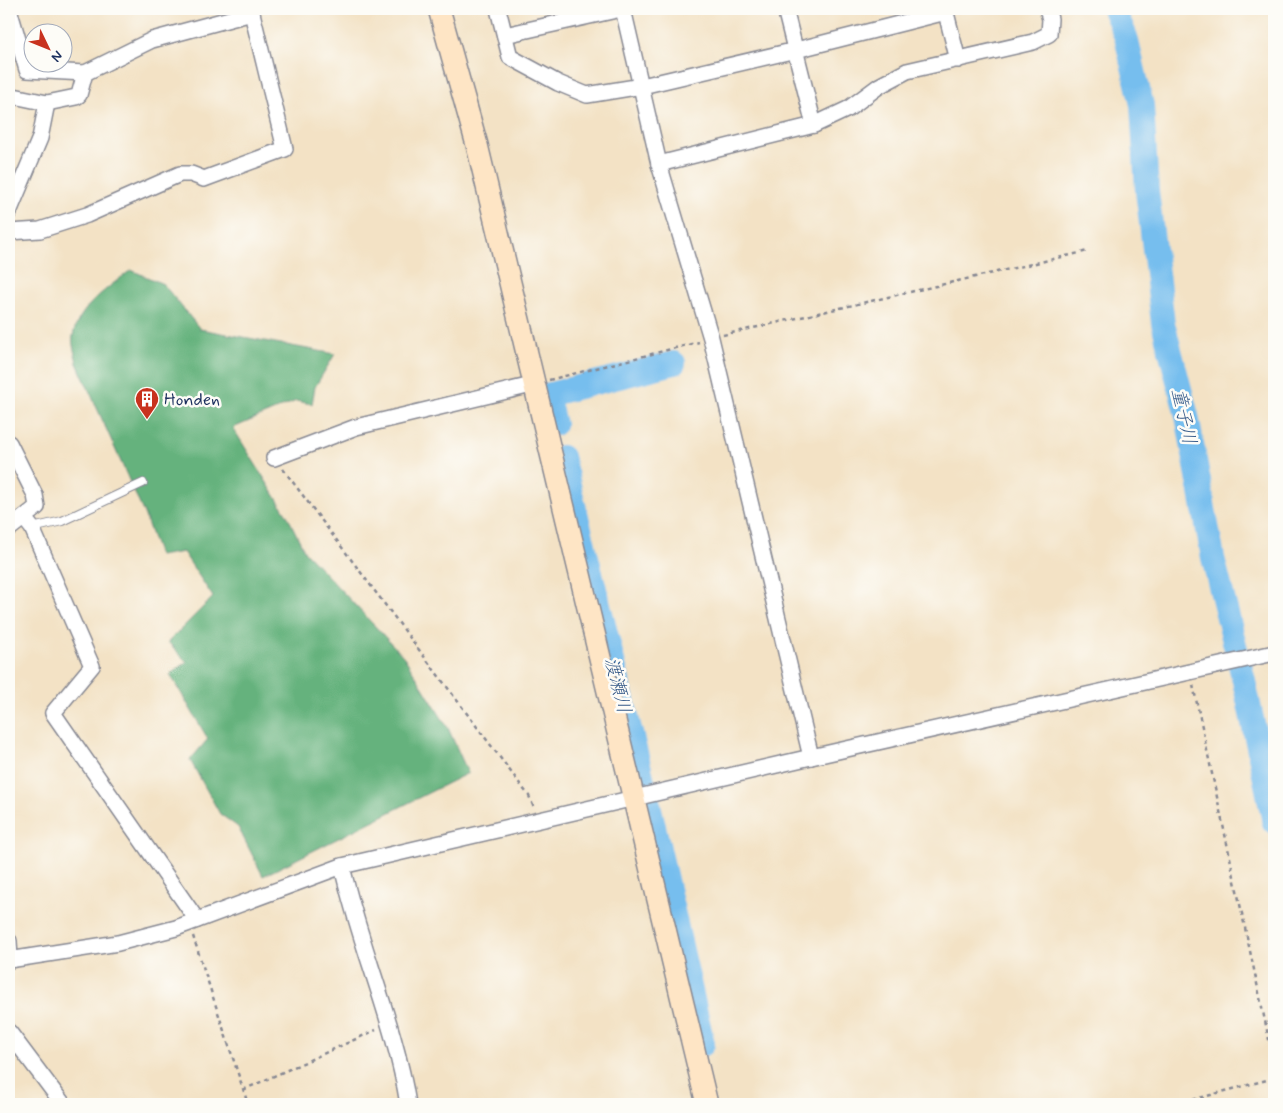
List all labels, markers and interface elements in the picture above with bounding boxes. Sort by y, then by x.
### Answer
north arrow [22,22,72,72]
text: N [47,47,67,66]
building icon: Honden [134,386,160,420]
water label: 童子川 [1165,386,1202,447]
place label: Honden [164,388,220,412]
water label: 渡瀬川 [599,655,637,716]

